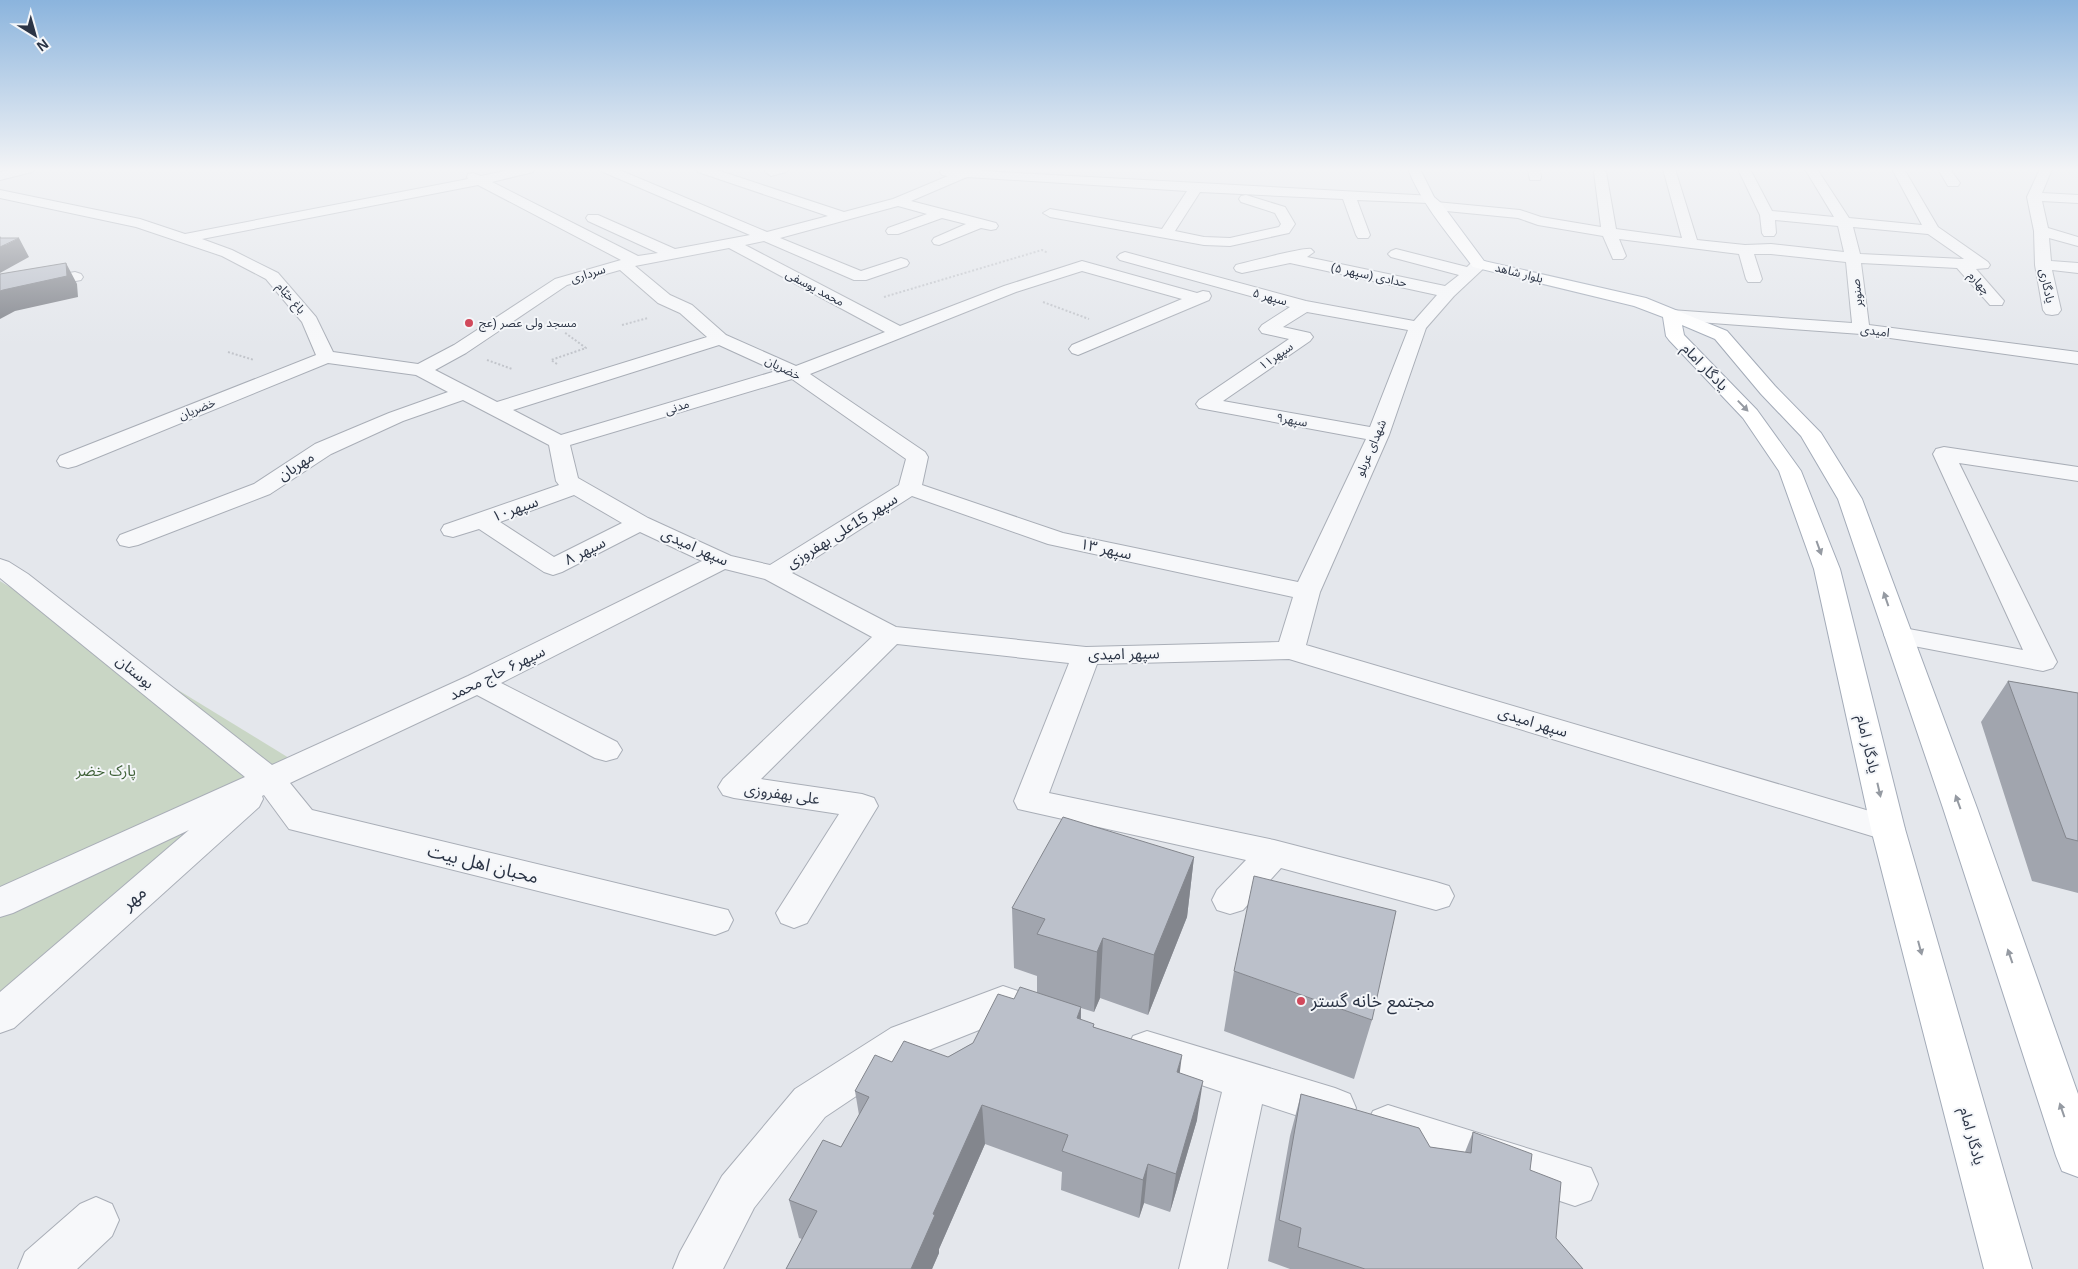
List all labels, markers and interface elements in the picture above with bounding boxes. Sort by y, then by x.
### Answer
north arrow [10,10,60,60]
text: N [34,36,52,55]
street label: حدادی (سپهر ۵) [1329,260,1408,291]
street label: بلوار شاهد [1493,260,1545,286]
street label: سرداری [569,262,607,286]
street label: محمد یوسفی [783,267,847,309]
street label: یادگاری [2036,268,2057,305]
street label: چهارم [1963,269,1993,299]
street label: صنوبر [1849,278,1866,309]
street label: باغ خیّام [272,279,308,318]
street label: سپهر ۵ [1251,286,1289,309]
place label: مسجد ولی عصر (عج [479,316,577,332]
marker: مسجد ولی عصر (عج [463,317,475,329]
street label: امیدی [1860,322,1890,340]
street label: سپهر۱۱ [1256,339,1296,374]
street label: یادگار امام [1676,339,1732,396]
street label: خضریان [763,353,803,383]
street label: خضریان [177,395,217,423]
street label: مدنی [663,397,691,417]
one-way arrow [1737,400,1749,412]
street label: سپهر۹ [1275,410,1309,431]
street label: شهدای عربلو [1353,418,1389,478]
street label: مهربان [274,448,318,484]
street label: سپهر 15علی بهفروزی [783,489,902,573]
street label: سپهر۱۰ [489,492,541,527]
street label: سپهر امیدی [658,524,732,571]
street label: سپهر ۸ [561,533,609,570]
street label: سپهر ۱۳ [1078,535,1134,564]
one-way arrow [1815,541,1823,556]
one-way arrow [1882,592,1889,607]
street label: سپهر۶ حاج محمد [446,642,550,707]
street label: سپهر امیدی [1088,644,1160,665]
street label: بوستان [113,651,157,693]
street label: سپهر امیدی [1496,703,1570,742]
street label: یادگار امام [1851,713,1883,775]
park label: پارک خضر [75,762,136,781]
street label: علی بهفروزی [743,780,821,808]
one-way arrow [1875,783,1883,798]
one-way arrow [1954,794,1962,809]
street label: محبان اهل بیت [425,841,541,888]
street label: مهر [117,882,151,915]
one-way arrow [1917,940,1925,955]
one-way arrow [2006,948,2013,963]
place label: مجتمع خانه گستر [1310,991,1435,1015]
marker: مجتمع خانه گستر [1295,995,1307,1007]
one-way arrow [2058,1102,2066,1117]
street label: یادگار امام [1954,1105,1988,1167]

